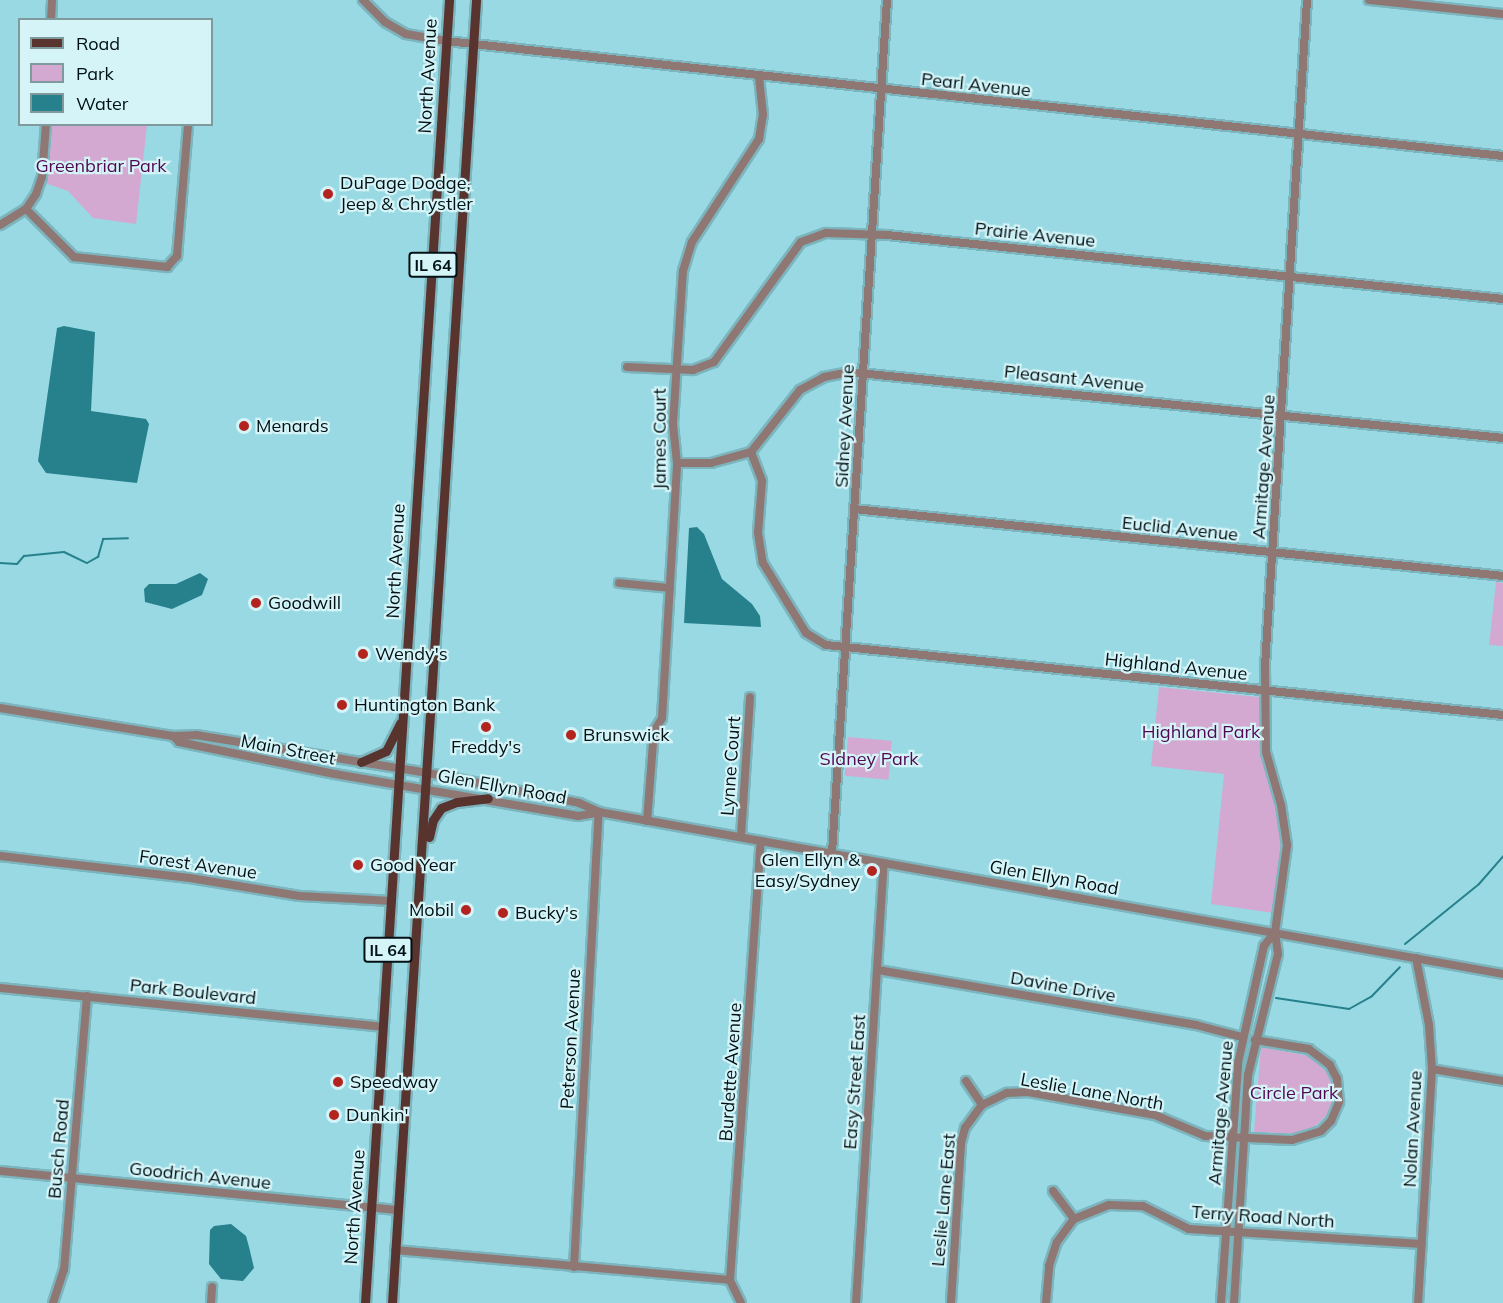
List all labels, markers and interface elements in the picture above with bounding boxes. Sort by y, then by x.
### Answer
legend [18,18,213,126]
street label: North Avenue [414,18,442,134]
text: Road [76,32,120,55]
text: Park [76,62,114,85]
street label: Pearl Avenue [920,69,1032,101]
text: Water [76,92,128,115]
park label: Greenbriar Park [35,155,167,177]
place label: DuPage Dodge, Jeep & Chrystler [340,173,473,216]
marker: DuPage Dodge, Jeep & Chrystler [321,187,335,201]
street label: Prairie Avenue [974,218,1096,252]
road number: IL 64 [408,252,458,278]
street label: Pleasant Avenue [1003,361,1145,397]
street label: Sidney Avenue [831,364,859,488]
street label: James Court [649,388,671,490]
street label: Armitage Avenue [1248,394,1280,540]
place label: Menards [256,415,329,437]
marker: Menards [237,419,251,433]
street label: North Avenue [382,503,410,619]
street label: Euclid Avenue [1121,512,1239,546]
place label: Goodwill [268,592,341,614]
marker: Goodwill [249,596,263,610]
place label: Wendy's [375,643,448,665]
marker: Wendy's [356,647,370,661]
street label: Highland Avenue [1104,649,1248,685]
place label: Huntington Bank [354,694,495,716]
marker: Huntington Bank [335,698,349,712]
street label: Lynne Court [717,715,745,817]
marker: Freddy's [479,720,493,734]
park label: Highland Park [1142,721,1260,743]
place label: Brunswick [583,724,670,746]
marker: Brunswick [564,728,578,742]
street label: Main Street [239,730,337,770]
place label: Freddy's [451,736,521,758]
park label: SIdney Park [819,748,919,770]
street label: Glen Ellyn Road [436,765,568,809]
street label: Forest Avenue [138,846,258,884]
place label: Glen Ellyn & Easy/Sydney [755,850,860,892]
place label: Good Year [370,854,456,876]
street label: Glen Ellyn Road [988,856,1120,900]
marker: Good Year [351,858,365,872]
marker: Glen Ellyn & Easy/Sydney [865,864,879,878]
place label: Mobil [409,899,454,921]
place label: Bucky's [515,902,578,924]
marker: Mobil [459,903,473,917]
marker: Bucky's [496,906,510,920]
road number: IL 64 [362,937,414,963]
street label: Davine Drive [1009,967,1117,1007]
street label: Peterson Avenue [557,968,585,1110]
street label: Park Boulevard [129,975,257,1009]
street label: Burdette Avenue [715,1002,747,1142]
street label: Easy Street East [840,1014,870,1150]
street label: Armitage Avenue [1204,1040,1238,1186]
street label: Leslie Lane North [1019,1069,1165,1115]
street label: Nolan Avenue [1399,1070,1427,1188]
place label: Speedway [350,1071,438,1093]
marker: Speedway [331,1075,345,1089]
park label: Circle Park [1250,1082,1338,1104]
street label: Busch Road [44,1098,74,1200]
place label: Dunkin' [346,1104,408,1126]
marker: Dunkin' [327,1108,341,1122]
street label: Leslie Lane East [927,1133,961,1267]
street label: North Avenue [340,1149,370,1265]
street label: Goodrich Avenue [128,1158,272,1194]
street label: Terry Road North [1191,1201,1335,1233]

